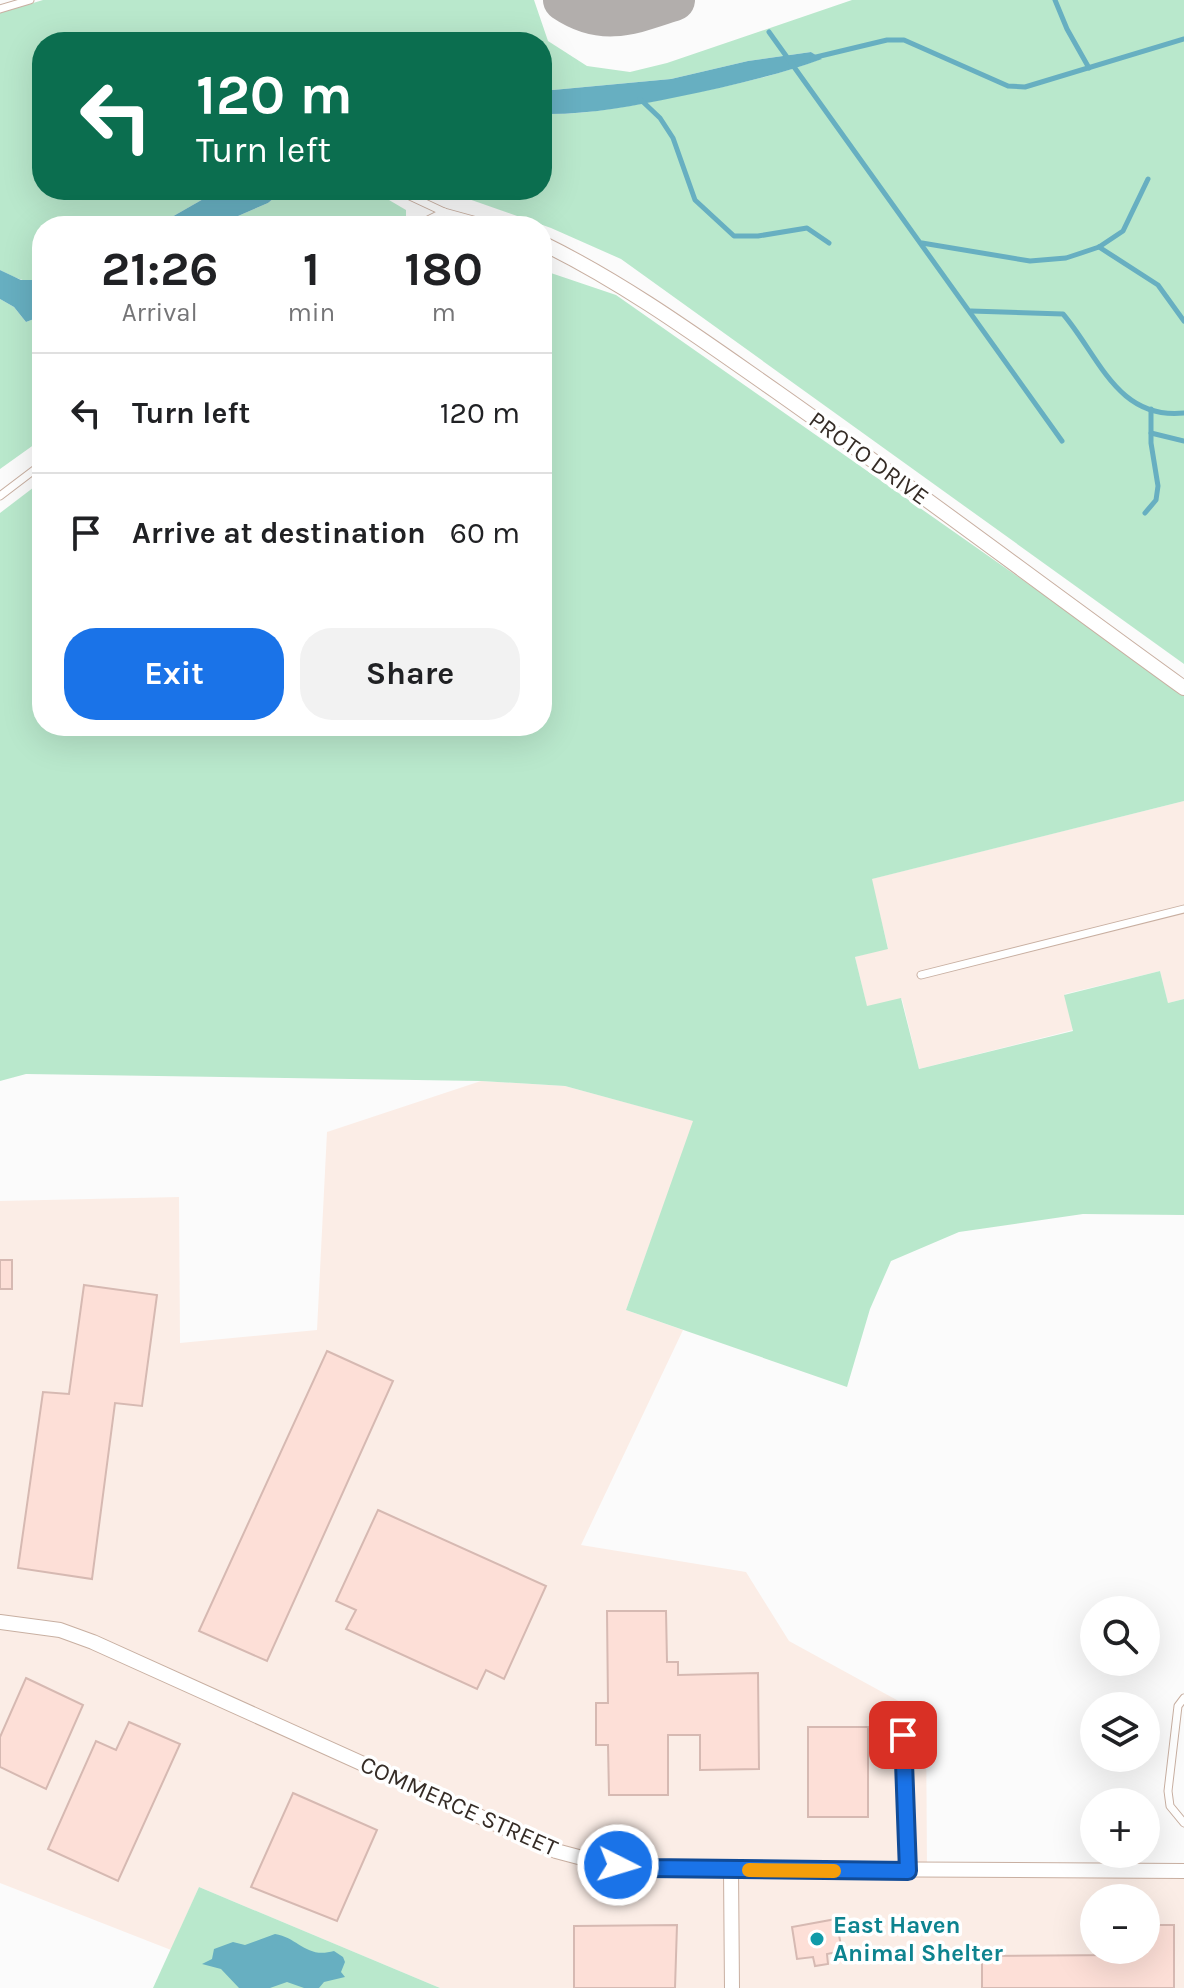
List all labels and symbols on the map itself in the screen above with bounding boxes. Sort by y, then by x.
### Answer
street label: PROTO DRIVE [804,405,934,511]
pin [869,1701,937,1769]
street label: COMMERCE STREET [356,1750,562,1862]
position arrow [576,1823,660,1907]
place label: East Haven Animal Shelter [833,1911,1004,1967]
marker: East Haven Animal Shelter [808,1930,826,1948]

